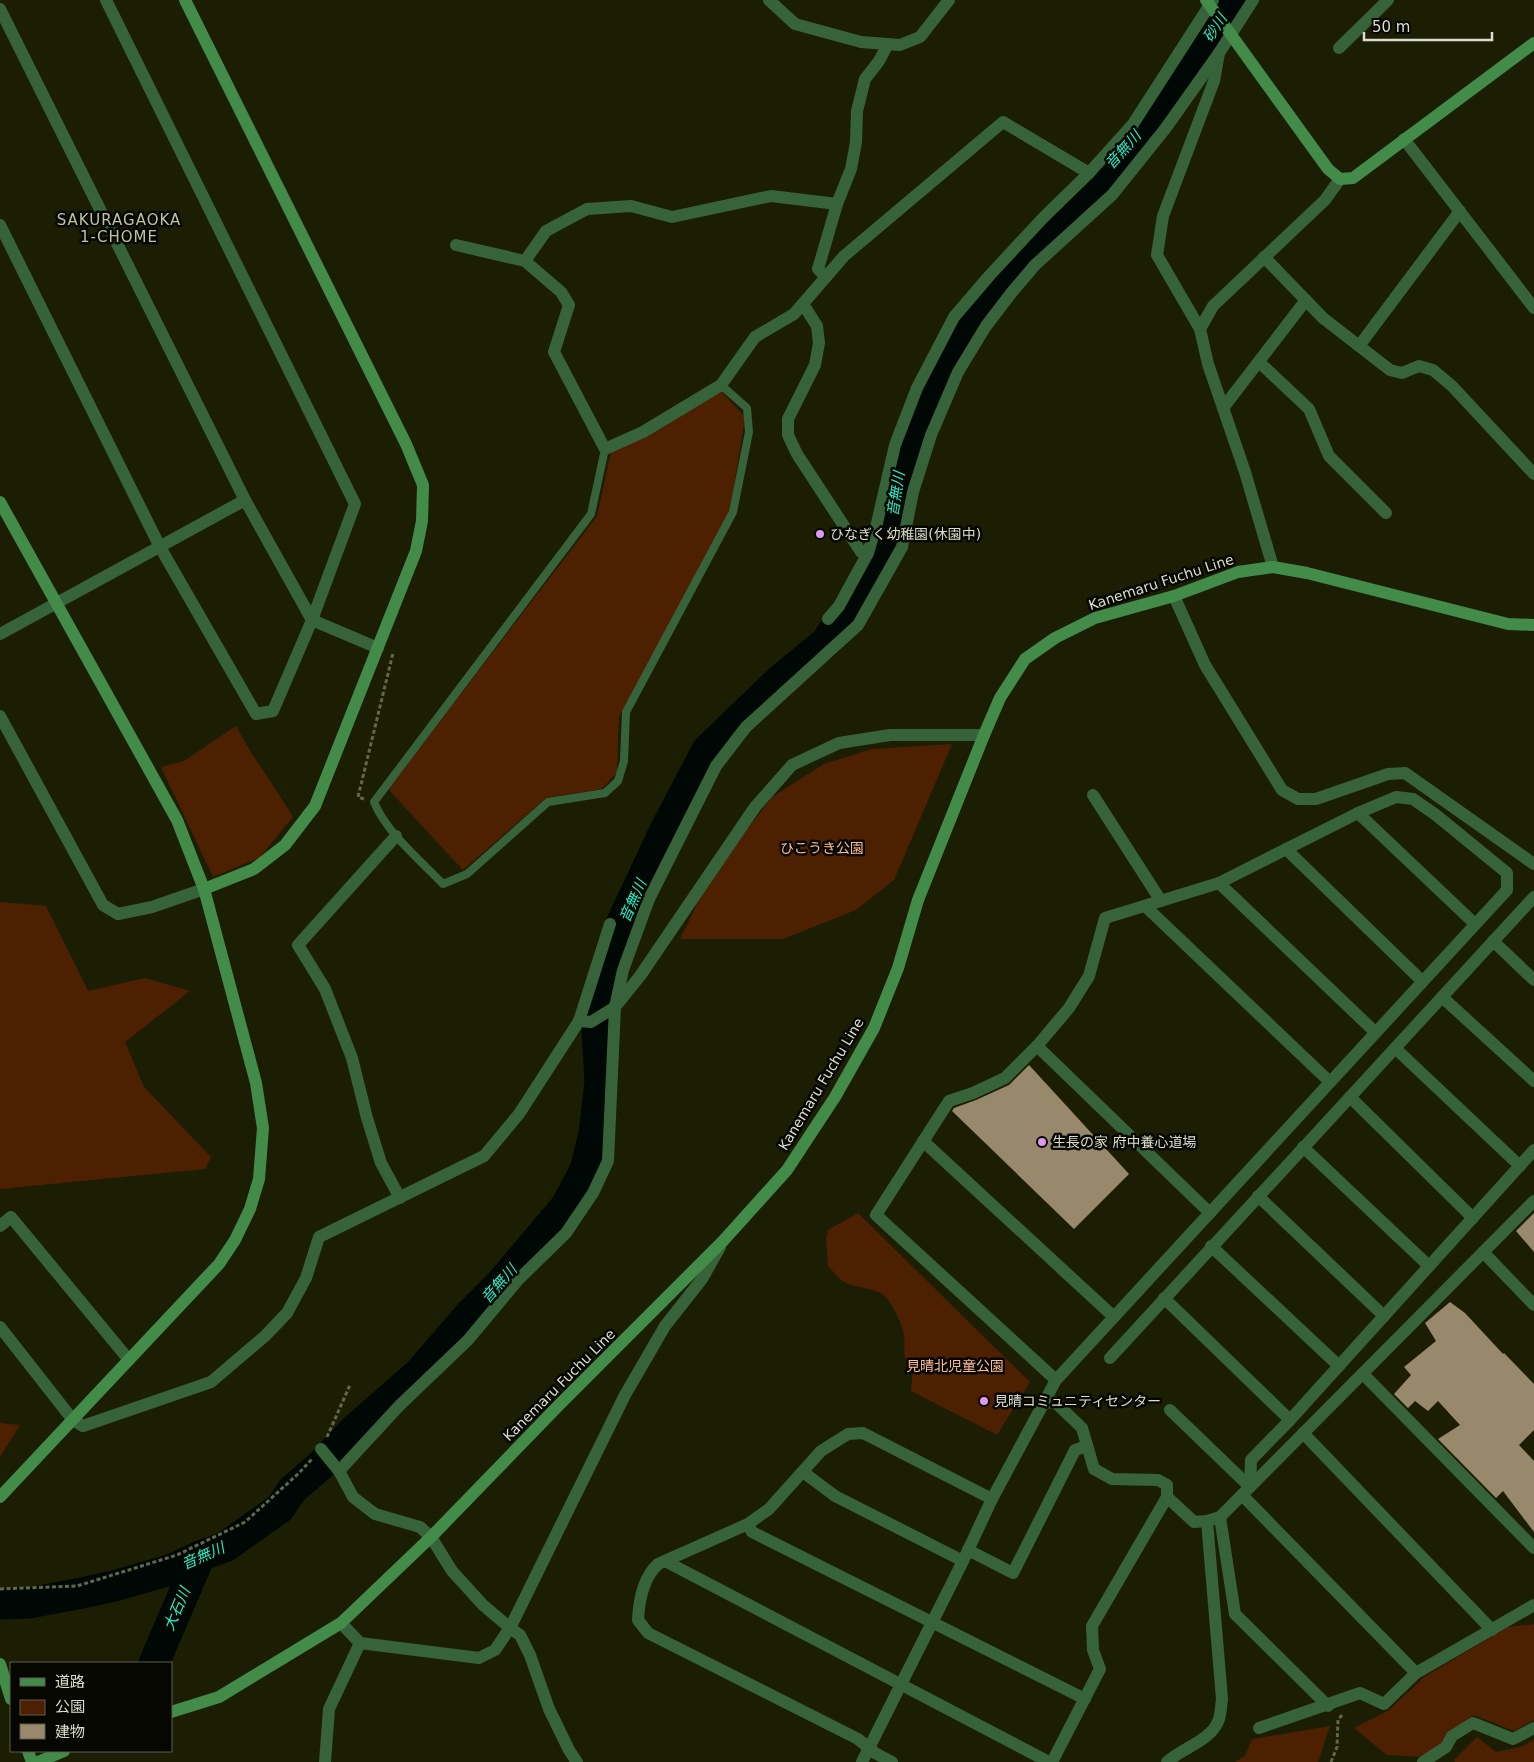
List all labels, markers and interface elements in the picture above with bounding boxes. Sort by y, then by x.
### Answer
water label: 砂川 [1199,9,1232,45]
scale bar [1364,10,1492,42]
text: 50 m [1372,18,1410,36]
water label: 音無川 [1101,126,1146,173]
district label: SAKURAGAOKA 1-CHOME [57,211,181,246]
water label: 音無川 [884,468,909,518]
place label: ひなぎく幼稚園(休園中) [830,526,981,542]
marker: ひなぎく幼稚園(休園中) [814,528,826,540]
street label: Kanemaru Fuchu Line [1086,551,1236,613]
park label: ひこうき公園 [780,840,864,856]
water label: 音無川 [616,875,651,925]
street label: Kanemaru Fuchu Line [775,1015,867,1153]
place label: 生長の家 府中養心道場 [1052,1134,1196,1150]
marker: 生長の家 府中養心道場 [1036,1136,1048,1148]
water label: 音無川 [477,1260,522,1307]
street label: Kanemaru Fuchu Line [500,1326,618,1444]
park label: 見晴北児童公園 [906,1358,1004,1374]
place label: 見晴コミュニティセンター [994,1393,1161,1409]
marker: 見晴コミュニティセンター [978,1395,990,1407]
water label: 音無川 [179,1538,229,1573]
water label: 大石川 [160,1583,195,1633]
legend [10,1662,172,1752]
text: 道路 [55,1673,85,1691]
text: 公園 [55,1698,85,1716]
text: 建物 [55,1723,85,1741]

